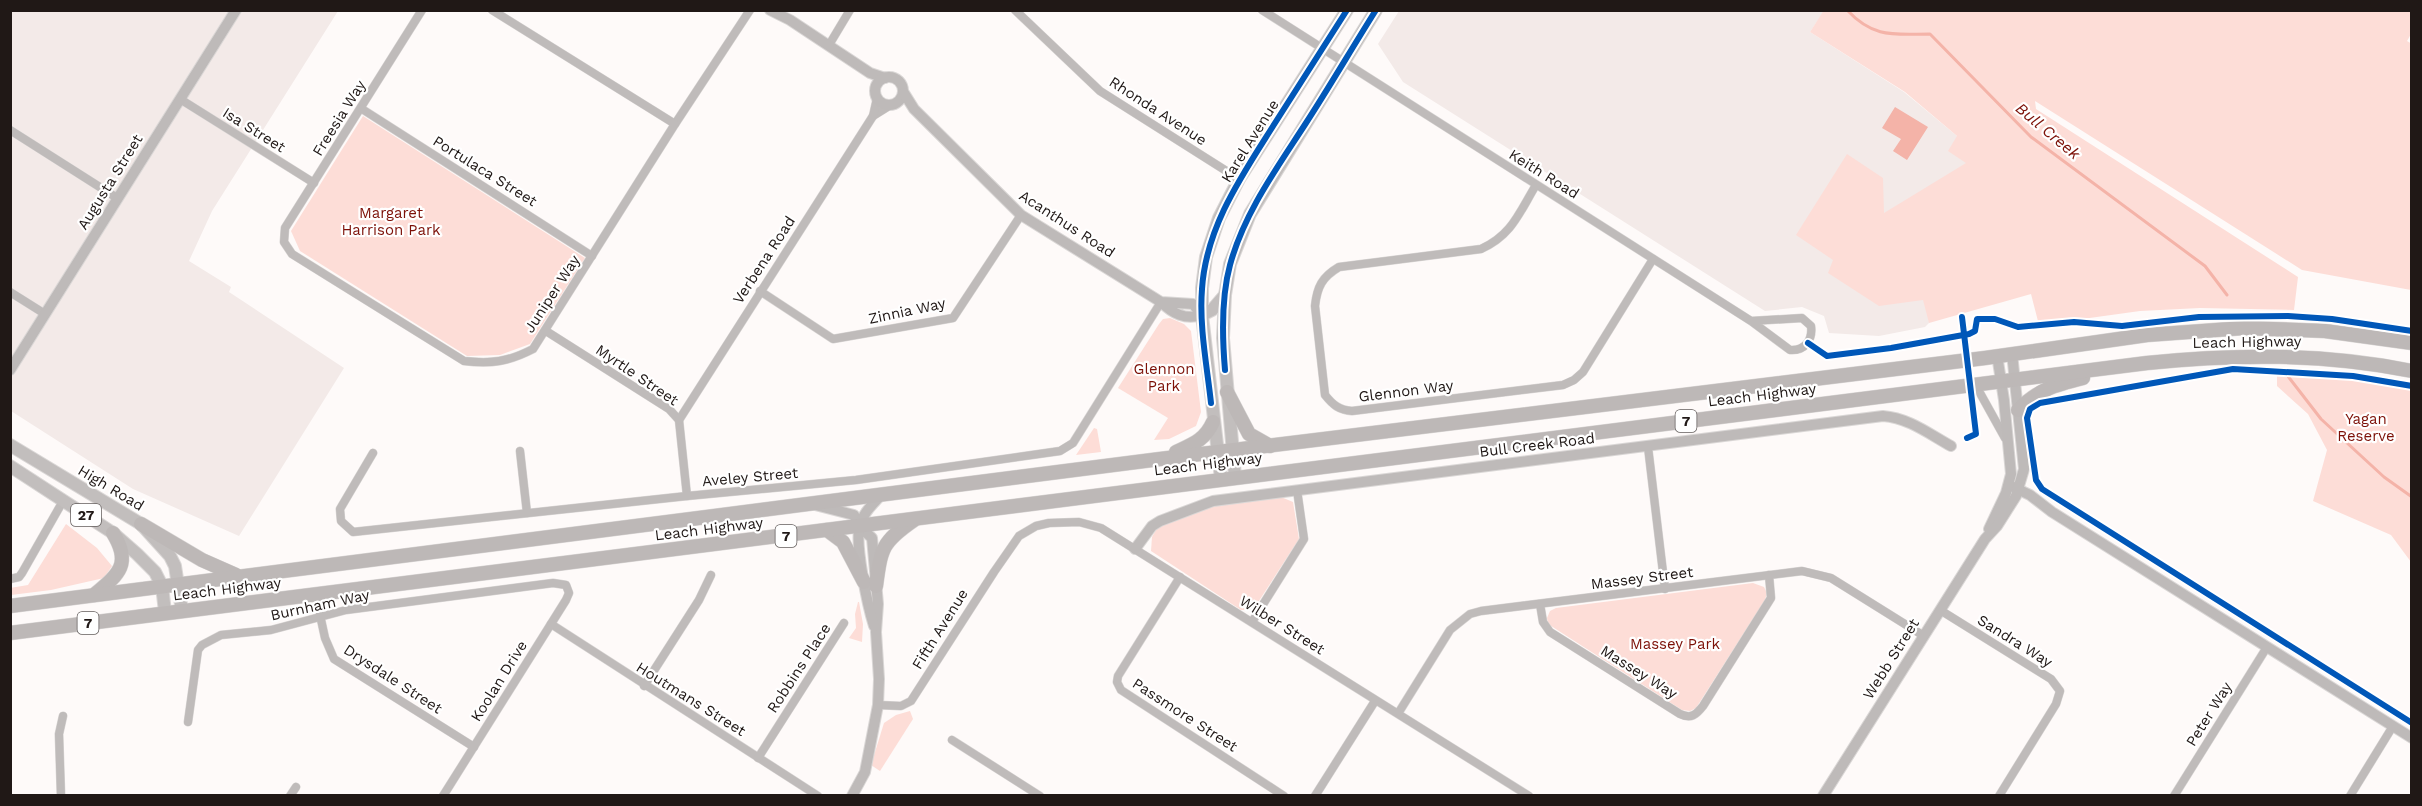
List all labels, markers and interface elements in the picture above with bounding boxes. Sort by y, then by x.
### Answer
street label: Rhonda Avenue [1106,73,1210,149]
street label: Freesia Way [309,76,370,159]
street label: Karel Avenue [1217,96,1283,186]
water label: Bull Creek [2012,99,2085,164]
street label: Isa Street [219,104,289,157]
street label: Augusta Street [74,130,147,233]
street label: Portulaca Street [430,132,541,211]
street label: Keith Road [1506,145,1582,203]
street label: Acanthus Road [1016,186,1118,262]
park label: Margaret Harrison Park [341,204,441,239]
street label: Verbena Road [729,213,799,307]
street label: Juniper Way [520,252,584,336]
street label: Zinnia Way [867,294,948,328]
street label: Leach Highway [2192,332,2302,352]
street label: Myrtle Street [592,341,682,410]
park label: Glennon Park [1134,360,1194,395]
street label: Glennon Way [1358,376,1455,406]
street label: Leach Highway [1707,379,1817,411]
road number: 7 [1676,410,1696,432]
park label: Yagan Reserve [2337,410,2395,445]
street label: Bull Creek Road [1478,429,1596,461]
street label: Leach Highway [1153,448,1263,480]
street label: High Road [75,461,147,515]
street label: Aveley Street [701,464,799,490]
road number: 27 [71,504,101,526]
street label: Leach Highway [654,513,764,545]
road number: 7 [776,525,796,547]
street label: Massey Street [1590,563,1695,593]
street label: Leach Highway [172,573,282,605]
street label: Fifth Avenue [908,585,972,673]
street label: Burnham Way [269,586,371,624]
street label: Wilber Street [1236,592,1329,659]
street label: Sandra Way [1974,611,2056,671]
road number: 7 [78,612,98,634]
street label: Webb Street [1859,615,1923,703]
street label: Robbins Place [763,620,835,716]
park label: Massey Park [1630,635,1721,653]
street label: Koolan Drive [467,637,531,725]
street label: Drysdale Street [340,640,446,718]
street label: Massey Way [1597,641,1681,703]
street label: Houtmans Street [633,658,750,740]
street label: Passmore Street [1129,674,1241,756]
street label: Peter Way [2182,678,2236,750]

